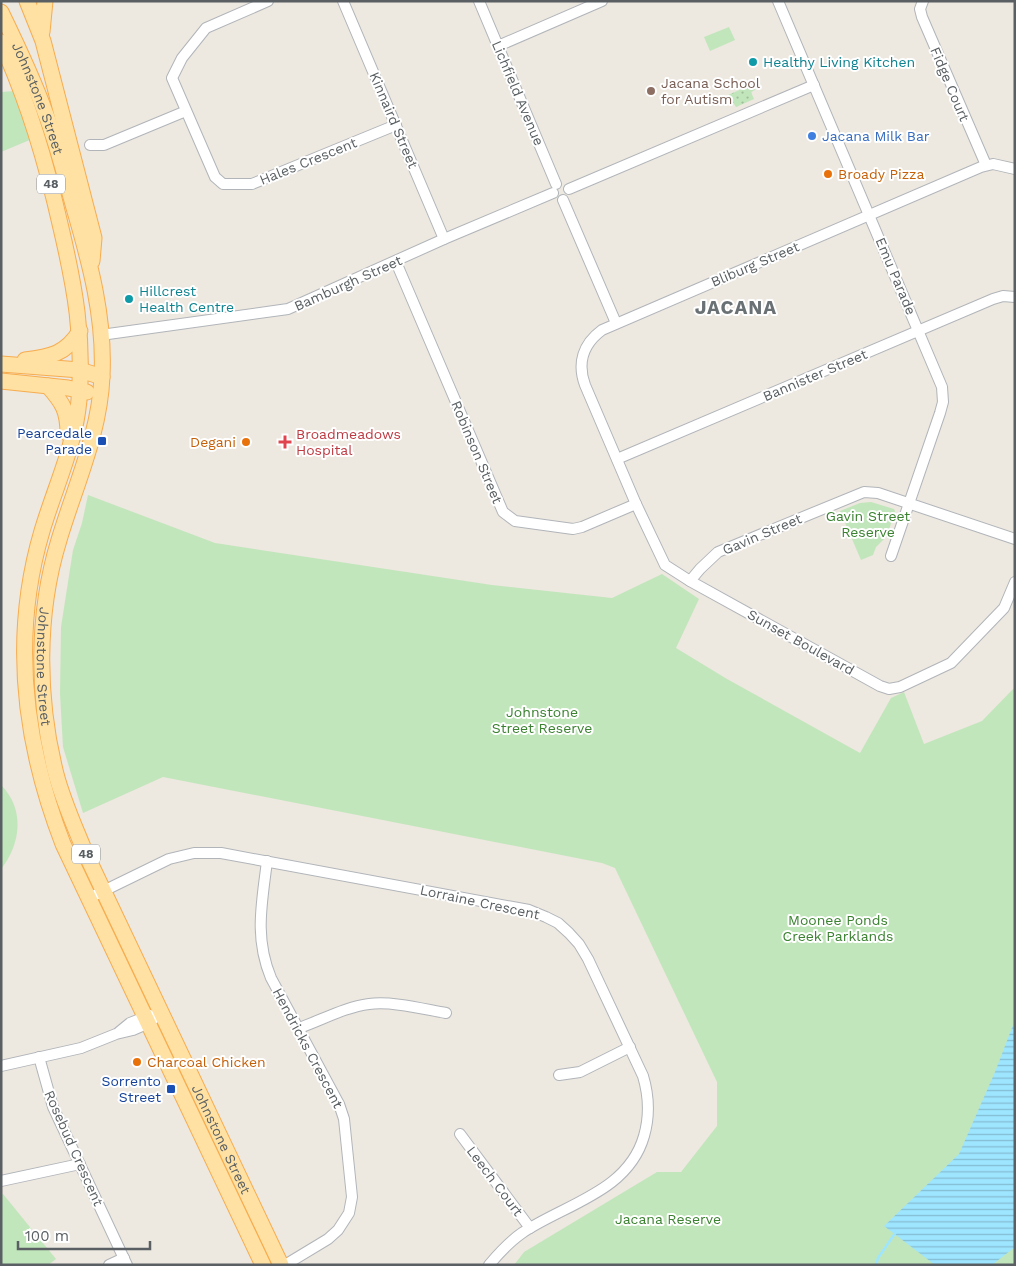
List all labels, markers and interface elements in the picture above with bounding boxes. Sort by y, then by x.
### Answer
street label: Lichfield Avenue [489,38,547,148]
street label: Johnstone Street [9,40,67,156]
street label: Fidge Court [927,44,973,124]
place label: Healthy Living Kitchen [763,54,915,70]
marker: Healthy Living Kitchen [747,56,759,68]
street label: Kinnaird Street [366,69,422,171]
place label: Jacana School for Autism [661,75,761,107]
marker: Jacana School for Autism [645,85,657,97]
place label: Jacana Milk Bar [822,128,930,144]
marker: Jacana Milk Bar [806,130,818,142]
street label: Hales Crescent [257,134,359,188]
place label: Broady Pizza [838,166,925,182]
marker: Broady Pizza [822,168,834,180]
road number: 48 [37,174,65,193]
street label: Emu Parade [873,235,919,317]
street label: Bliburg Street [708,238,802,290]
street label: Bamburgh Street [292,252,404,314]
place label: Hillcrest Health Centre [139,283,234,315]
marker: Hillcrest Health Centre [123,293,135,305]
district label: JACANA [695,296,777,319]
street label: Bannister Street [760,346,870,404]
street label: Robinson Street [448,398,506,506]
place label: Pearcedale Parade [17,425,92,457]
place label: Broadmeadows Hospital [296,426,401,458]
place label: Degani [190,434,236,450]
marker: Pearcedale Parade [96,435,108,447]
marker: Broadmeadows Hospital [278,435,292,449]
marker: Degani [240,436,252,448]
park label: Gavin Street Reserve [826,508,910,540]
street label: Gavin Street [720,510,804,558]
street label: Johnstone Street [34,606,54,727]
street label: Sunset Boulevard [745,606,857,678]
park label: Johnstone Street Reserve [492,704,592,736]
road number: 48 [72,844,100,864]
street label: Lorraine Crescent [419,882,541,923]
park label: Moonee Ponds Creek Parklands [783,912,893,944]
street label: Hendricks Crescent [270,985,347,1111]
place label: Charcoal Chicken [147,1054,266,1070]
marker: Charcoal Chicken [131,1056,143,1068]
place label: Sorrento Street [102,1073,161,1105]
street label: Johnstone Street [189,1082,254,1197]
marker: Sorrento Street [165,1083,177,1095]
street label: Rosebud Crescent [41,1088,107,1208]
street label: Leech Court [464,1143,527,1219]
park label: Jacana Reserve [615,1211,721,1227]
scale bar [18,1218,150,1250]
text: 100 m [25,1227,69,1245]

